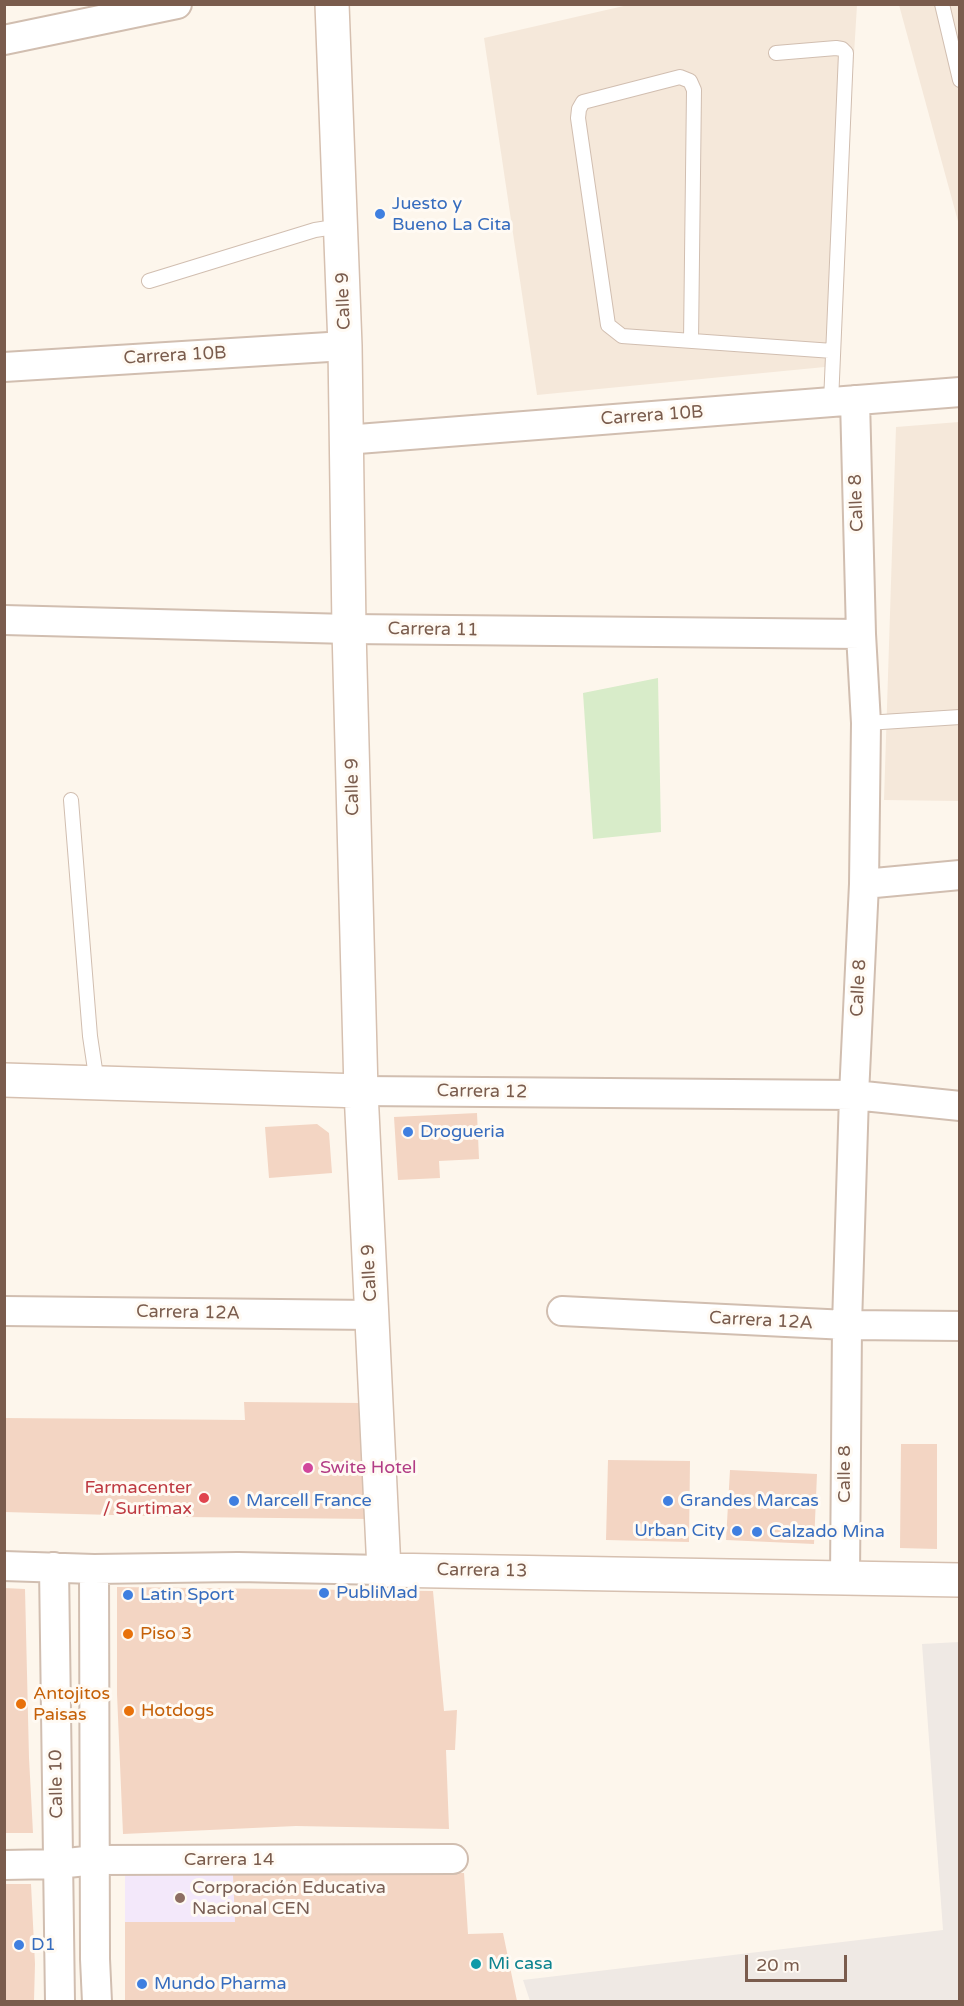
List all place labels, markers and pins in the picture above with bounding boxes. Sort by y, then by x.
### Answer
place label: Juesto y Bueno La Cita [392,193,511,236]
marker: Juesto y Bueno La Cita [373,207,387,221]
place label: Drogueria [420,1121,505,1143]
marker: Drogueria [401,1125,415,1139]
place label: Swite Hotel [320,1457,416,1479]
marker: Swite Hotel [301,1461,315,1475]
place label: Farmacenter / Surtimax [84,1477,192,1520]
place label: Marcell France [246,1490,372,1512]
place label: Grandes Marcas [680,1490,819,1512]
marker: Farmacenter / Surtimax [197,1491,211,1505]
marker: Marcell France [227,1494,241,1508]
marker: Grandes Marcas [661,1494,675,1508]
place label: Urban City [634,1520,725,1542]
place label: Calzado Mina [769,1521,885,1543]
marker: Urban City [730,1524,744,1538]
marker: Calzado Mina [750,1525,764,1539]
place label: PubliMad [336,1582,418,1604]
place label: Latin Sport [140,1584,234,1606]
marker: PubliMad [317,1586,331,1600]
marker: Latin Sport [121,1588,135,1602]
place label: Piso 3 [140,1623,192,1645]
marker: Piso 3 [121,1627,135,1641]
place label: Antojitos Paisas [33,1683,110,1726]
marker: Antojitos Paisas [14,1697,28,1711]
place label: Hotdogs [141,1700,214,1722]
marker: Hotdogs [122,1704,136,1718]
place label: Corporación Educativa Nacional CEN [192,1877,386,1920]
marker: Corporación Educativa Nacional CEN [173,1891,187,1905]
place label: D1 [31,1934,56,1956]
marker: D1 [12,1938,26,1952]
place label: Mi casa [488,1953,553,1975]
marker: Mi casa [469,1957,483,1971]
place label: Mundo Pharma [154,1973,287,1995]
marker: Mundo Pharma [135,1977,149,1991]

